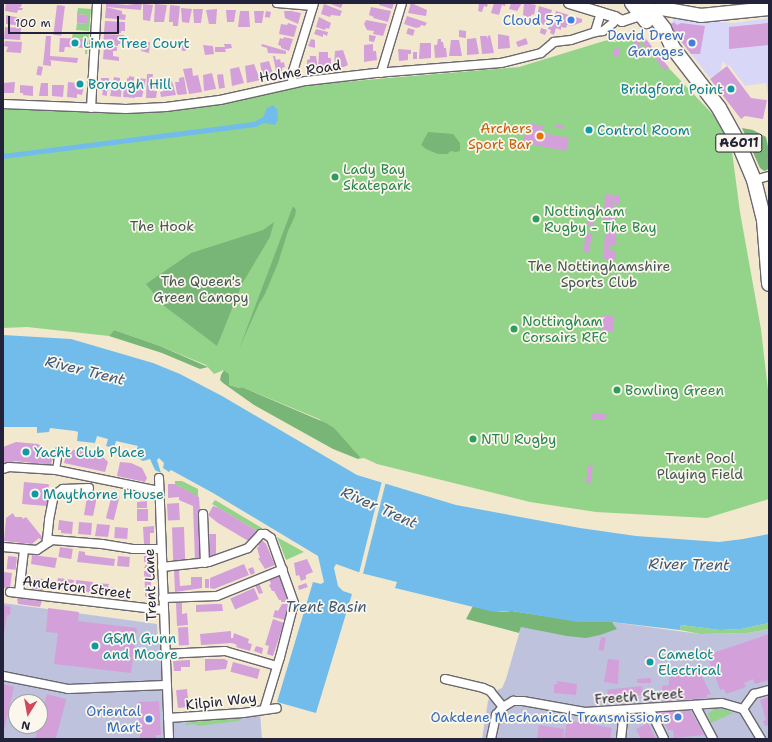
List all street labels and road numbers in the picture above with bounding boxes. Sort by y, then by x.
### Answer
street label: Holme Road [258,56,342,86]
road number: A6011 [715,132,763,154]
street label: Trent Lane [140,548,160,622]
street label: Anderton Street [21,572,133,602]
street label: Freeth Street [594,685,684,707]
street label: Kilpin Way [185,689,257,713]

